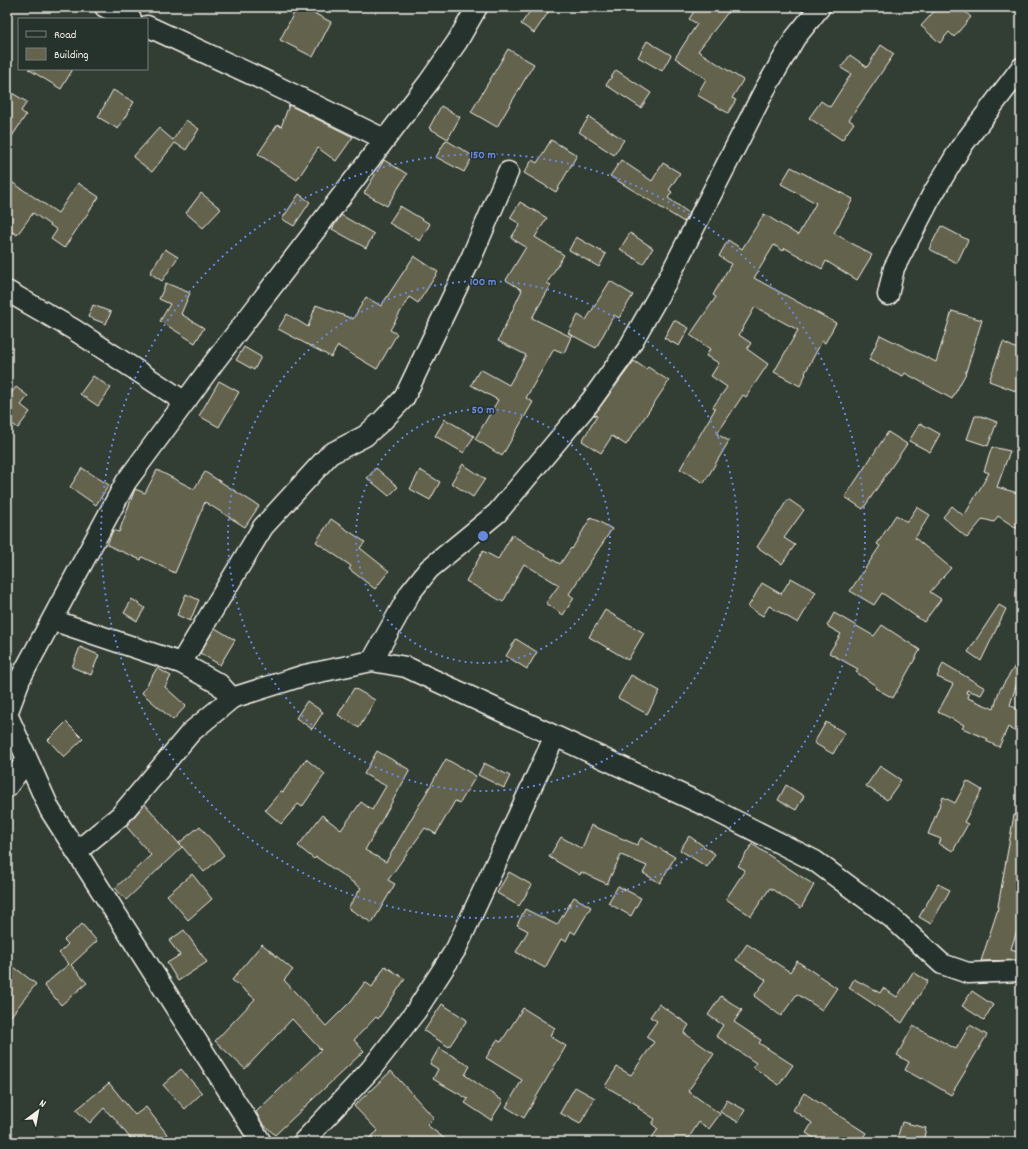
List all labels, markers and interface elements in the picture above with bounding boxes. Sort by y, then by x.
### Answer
legend [18,18,148,70]
text: Road [54,27,76,44]
text: Building [54,47,89,64]
text: 150 m [470,147,496,164]
text: 100 m [470,274,496,291]
text: 50 m [471,402,495,419]
centre of rings [476,529,490,543]
north arrow [18,1091,58,1131]
text: N [36,1096,49,1113]

